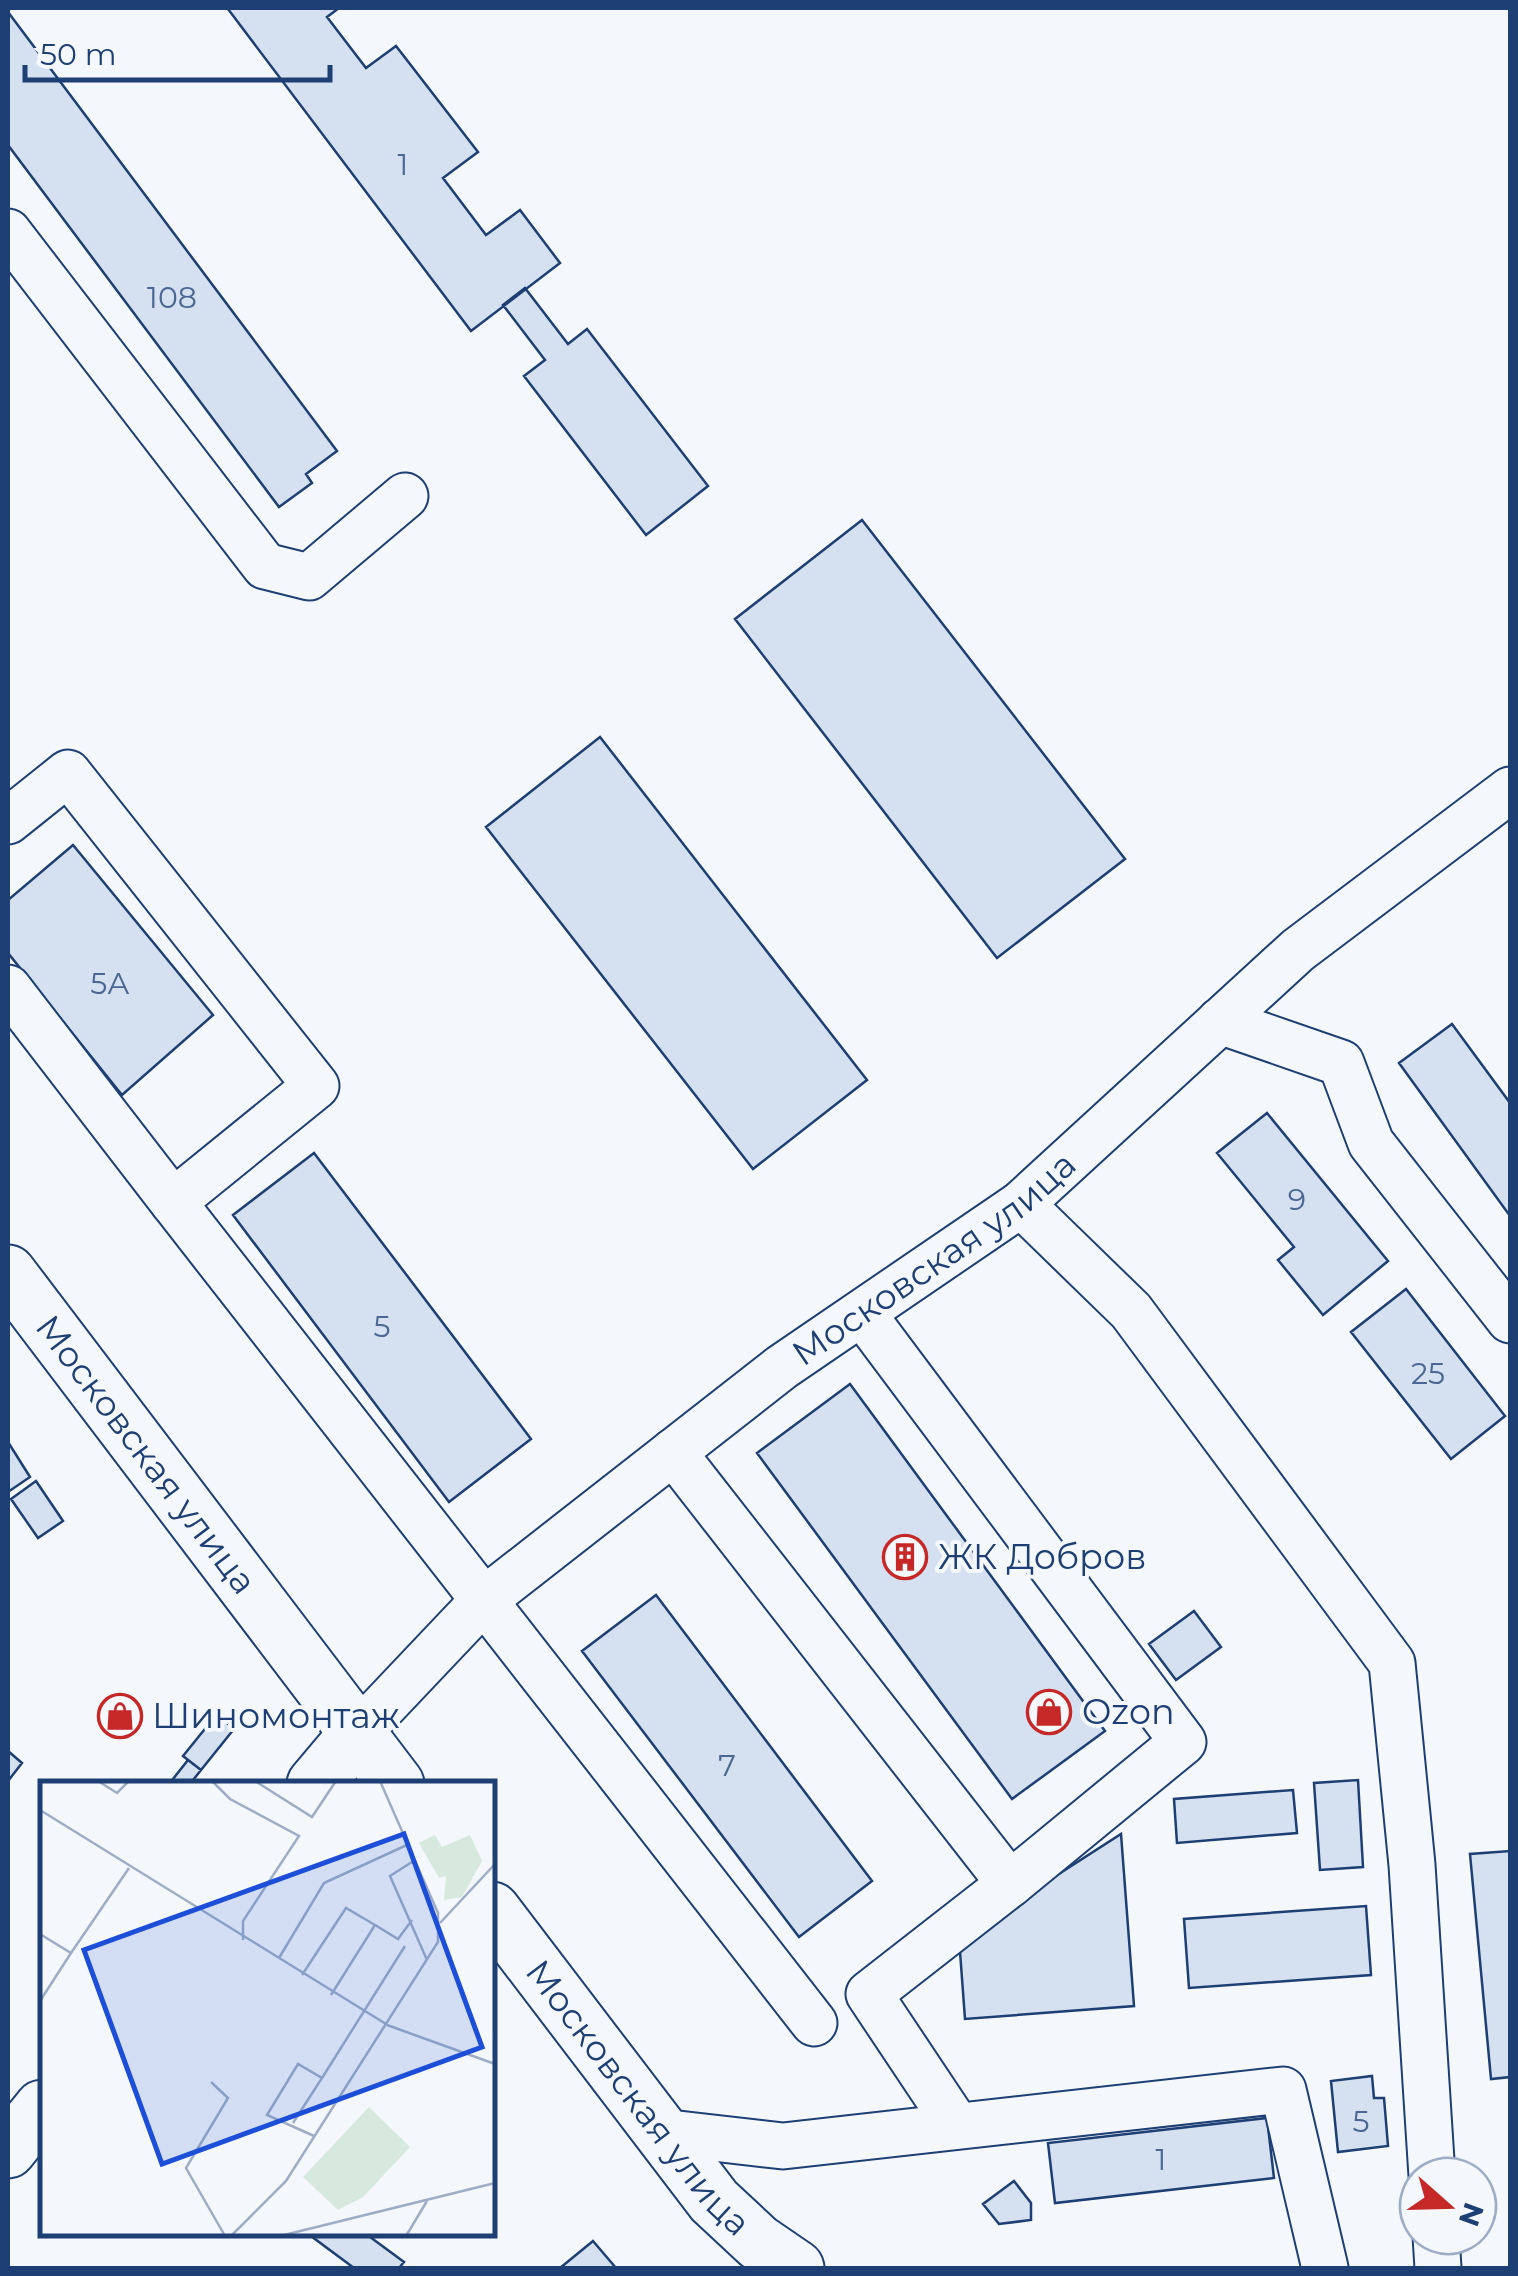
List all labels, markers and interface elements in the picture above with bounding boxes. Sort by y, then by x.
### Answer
scale bar [25,20,330,82]
text: 50 m [40,36,117,73]
house number: 1 [398,146,408,183]
house number: 108 [147,279,197,316]
house number: 5А [90,965,130,1002]
street label: Московская улица [784,1143,1084,1375]
house number: 9 [1288,1181,1306,1218]
street label: Московская улица [27,1306,266,1602]
house number: 5 [374,1308,390,1345]
house number: 25 [1411,1355,1445,1392]
building icon: ЖК Добров [882,1534,928,1580]
place label: ЖК Добров [938,1535,1147,1578]
shop icon: Ozon [1026,1689,1072,1735]
place label: Ozon [1082,1690,1175,1733]
shop icon: Шиномонтаж [97,1693,143,1739]
place label: Шиномонтаж [152,1694,400,1737]
house number: 7 [718,1747,736,1784]
inset map [40,1781,495,2236]
street label: Московская улица [517,1951,759,2245]
house number: 5 [1353,2103,1369,2140]
house number: 1 [1156,2141,1166,2178]
north arrow [1398,2156,1498,2256]
text: N [1452,2198,1491,2231]

